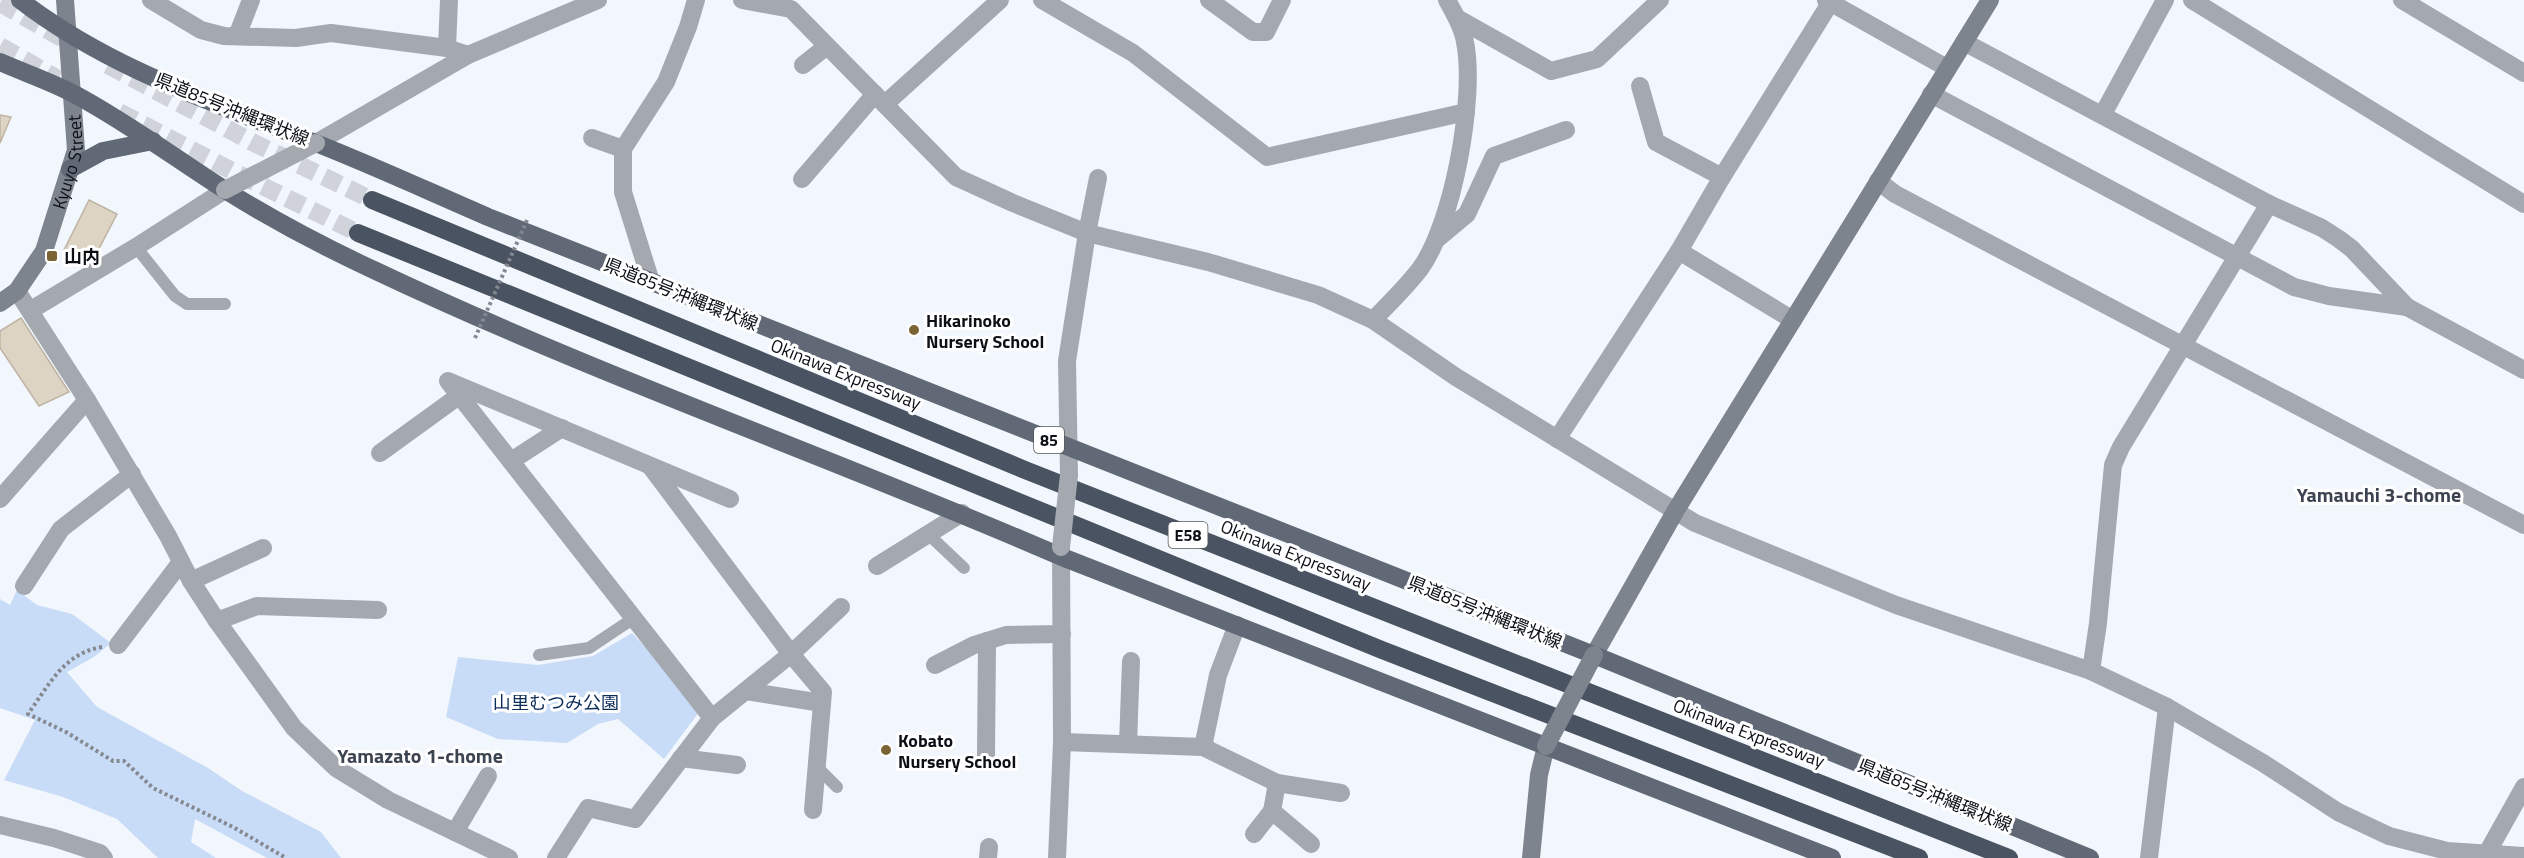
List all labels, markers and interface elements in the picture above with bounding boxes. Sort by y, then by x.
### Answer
street label: 県道85号沖縄環状線 [151,66,313,152]
street label: Kyuyo Street [45,113,90,213]
place label: 山内 [64,243,100,270]
marker: 山内 [45,249,59,263]
street label: 県道85号沖縄環状線 [600,251,762,337]
place label: Hikarinoko Nursery School [926,307,1044,355]
marker: Hikarinoko Nursery School [907,323,921,337]
street label: Okinawa Expressway [767,331,926,417]
road number: 85 [1034,427,1064,453]
district label: Yamauchi 3-chome [2297,479,2461,510]
street label: Okinawa Expressway [1217,512,1376,598]
road number: E58 [1168,522,1208,548]
street label: 県道85号沖縄環状線 [1404,569,1566,655]
park label: 山里むつみ公園 [493,689,619,716]
street label: Okinawa Expressway [1669,692,1829,774]
place label: Kobato Nursery School [898,727,1016,775]
district label: Yamazato 1-chome [337,740,503,771]
marker: Kobato Nursery School [879,743,893,757]
street label: 県道85号沖縄環状線 [1854,752,2016,838]

